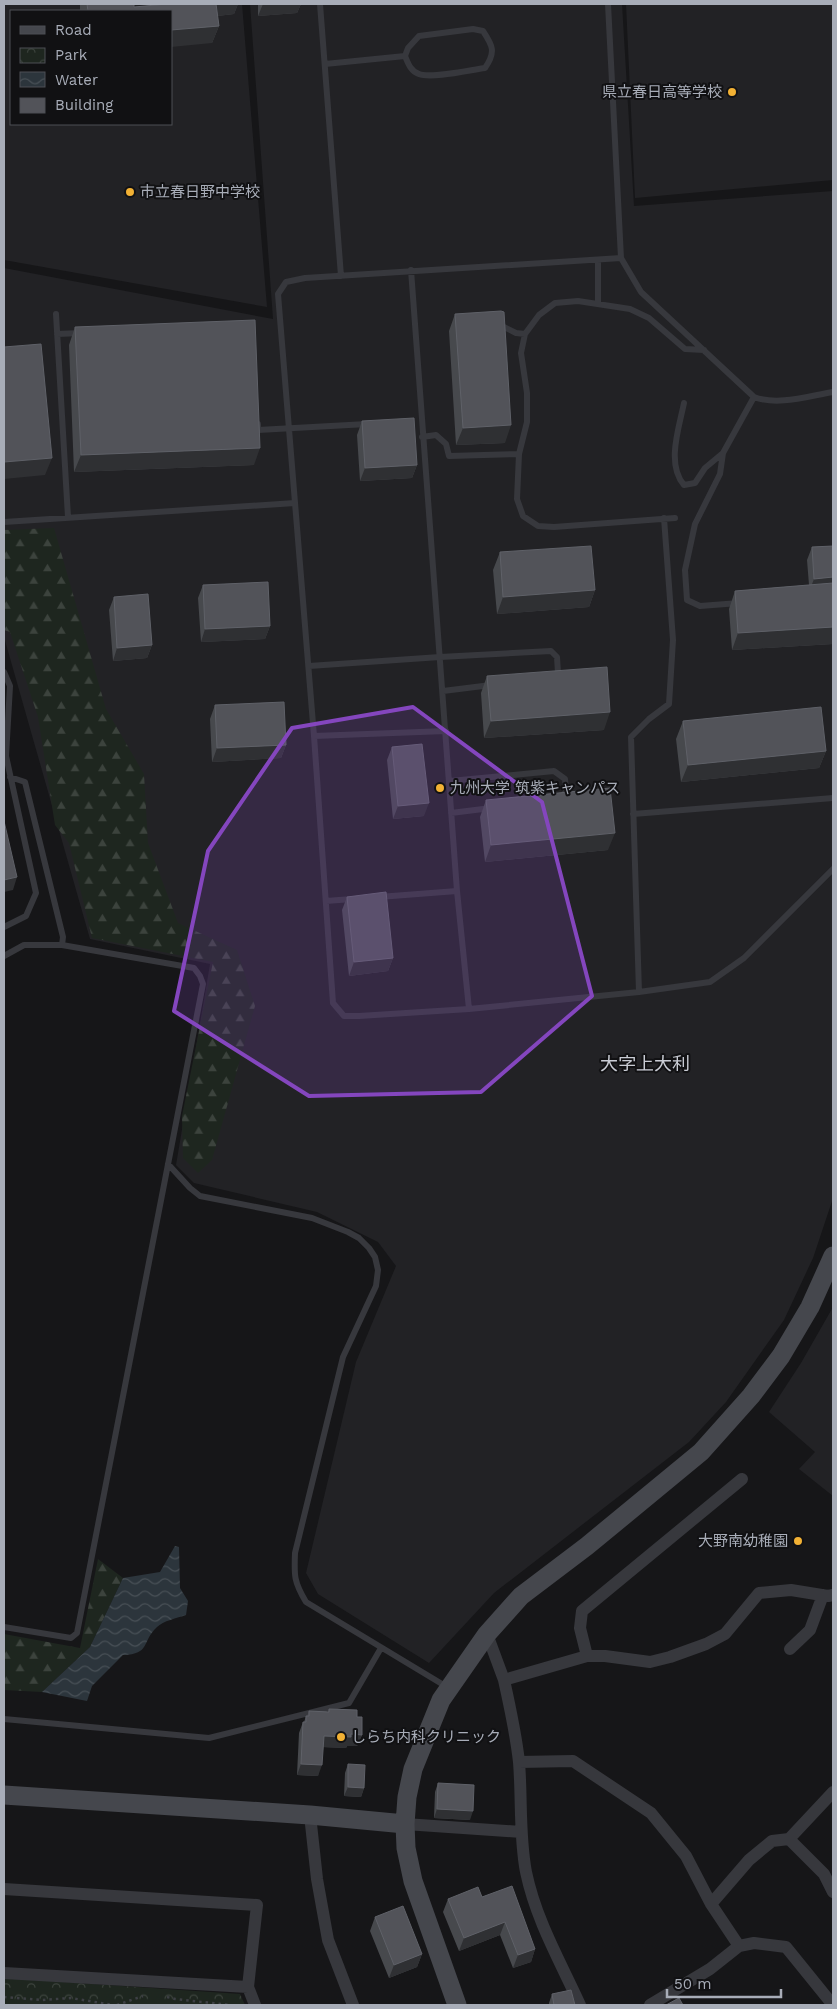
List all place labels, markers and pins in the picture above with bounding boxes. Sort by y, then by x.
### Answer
place label: 県立春日高等学校 [602,83,722,101]
marker: 県立春日高等学校 [726,86,738,98]
place label: 市立春日野中学校 [140,183,260,201]
marker: 市立春日野中学校 [124,186,136,198]
place label: 九州大学 筑紫キャンパス [450,779,620,797]
marker: 九州大学 筑紫キャンパス [434,782,446,794]
place label: 大野南幼稚園 [698,1532,788,1550]
marker: 大野南幼稚園 [792,1535,804,1547]
place label: しらち内科クリニック [351,1728,501,1746]
marker: しらち内科クリニック [335,1731,347,1743]

